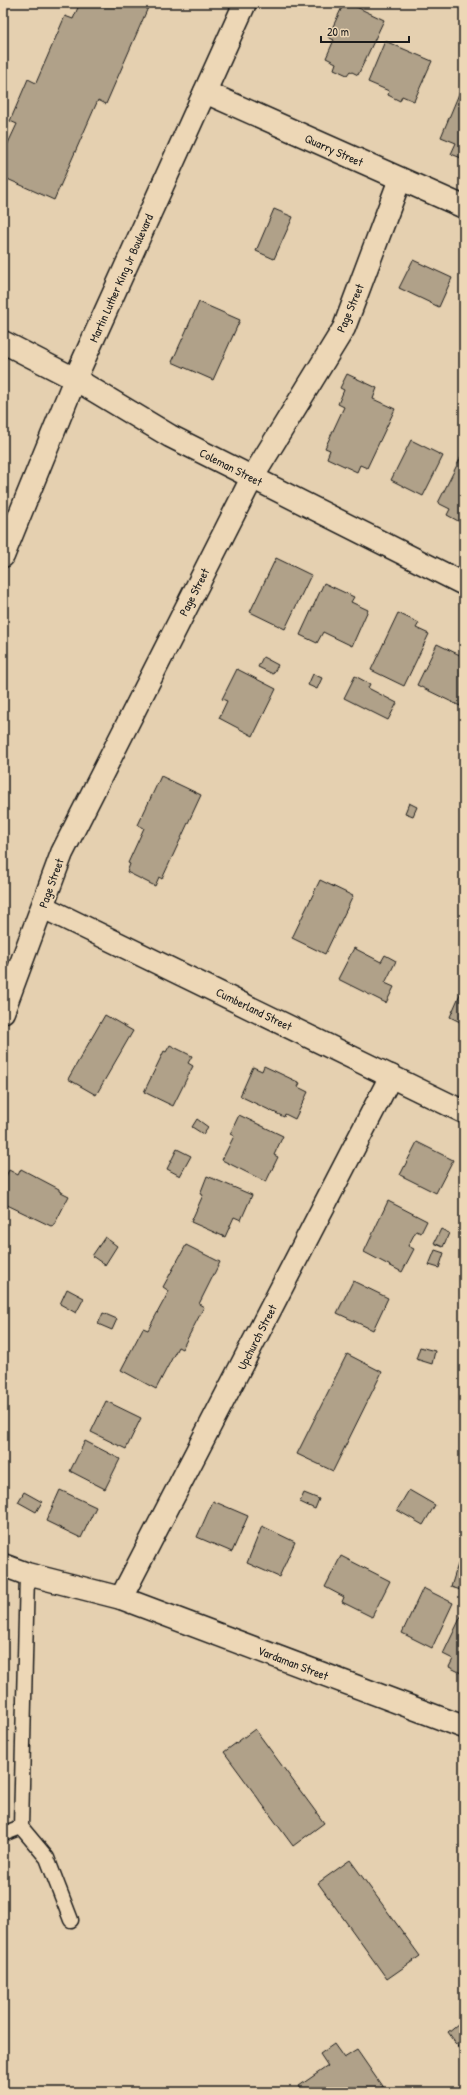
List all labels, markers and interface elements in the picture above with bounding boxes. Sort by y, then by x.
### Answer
scale bar [321,18,409,44]
text: 20 m [327,23,349,40]
street label: Quarry Street [302,130,367,171]
street label: Martin Luther King Jr Boulevard [85,211,157,345]
street label: Page Street [332,280,368,335]
street label: Coleman Street [197,444,266,490]
street label: Page Street [175,565,214,619]
street label: Page Street [34,855,68,910]
street label: Cumberland Street [213,983,296,1035]
street label: Upchurch Street [233,1301,281,1373]
street label: Vardaman Street [255,1642,332,1685]

